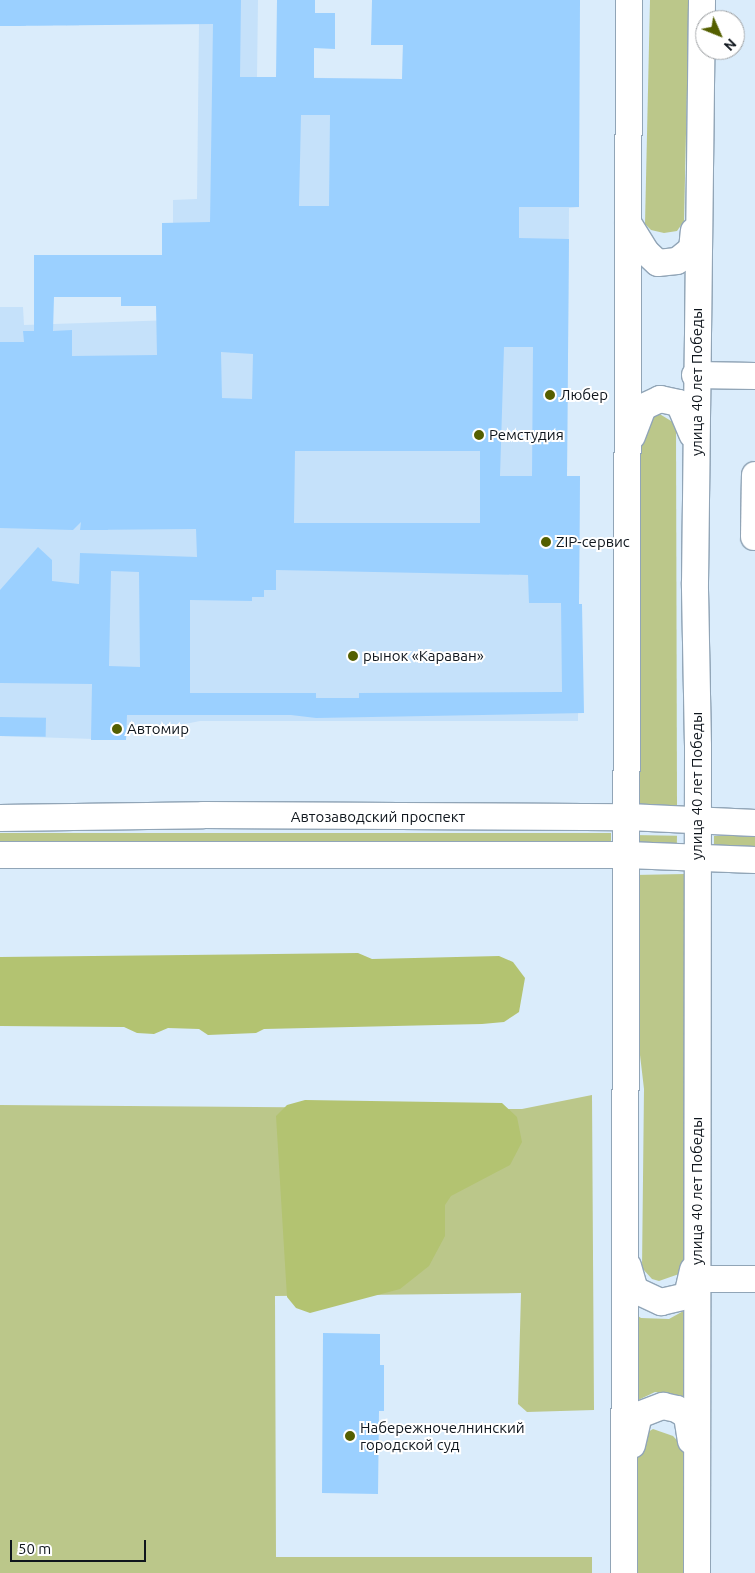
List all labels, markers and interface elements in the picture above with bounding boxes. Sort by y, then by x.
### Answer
north arrow [695,10,745,60]
text: N [721,35,739,54]
street label: улица 40 лет Победы [688,308,706,456]
place label: Любер [560,386,608,404]
marker: Любер [544,389,556,401]
place label: Ремстудия [489,426,564,444]
marker: Ремстудия [473,429,485,441]
place label: ZIP-сервис [556,533,630,551]
marker: ZIP-сервис [540,536,552,548]
place label: рынок «Караван» [363,647,484,665]
marker: рынок «Караван» [347,650,359,662]
street label: улица 40 лет Победы [688,712,706,860]
place label: Автомир [127,720,189,738]
marker: Автомир [111,723,123,735]
street label: Автозаводский проспект [291,808,465,826]
street label: улица 40 лет Победы [688,1117,706,1265]
place label: Набережночелнинский городской суд [360,1418,525,1453]
marker: Набережночелнинский городской суд [344,1430,356,1442]
scale bar [12,1530,149,1562]
text: 50 m [18,1540,51,1557]

